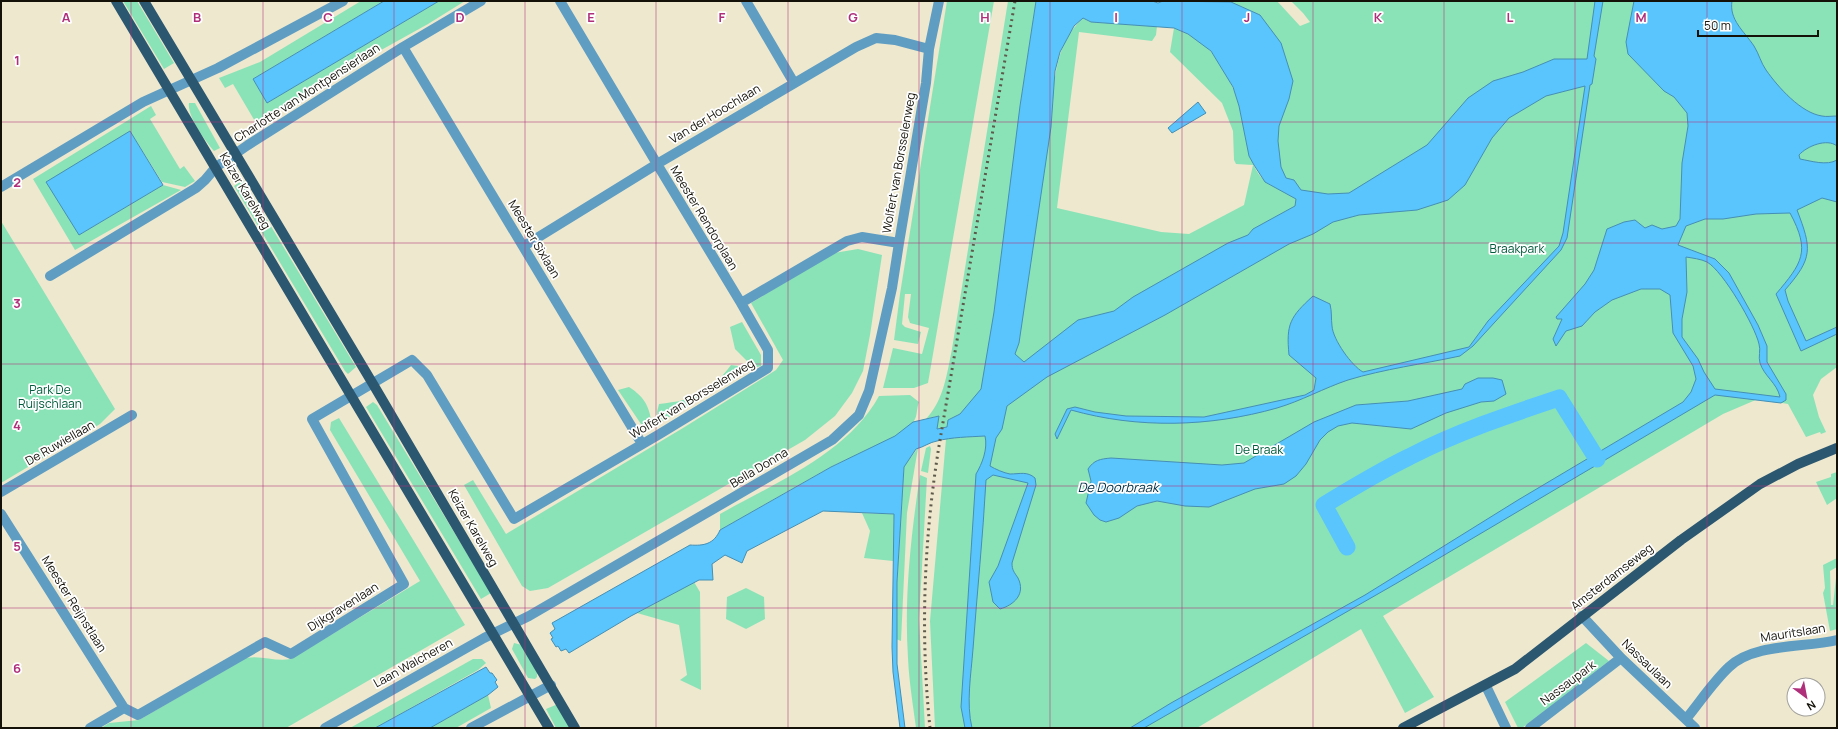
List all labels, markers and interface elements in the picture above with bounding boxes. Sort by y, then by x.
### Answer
text: A [62,8,71,26]
text: B [193,8,201,26]
text: C [323,8,333,26]
text: D [455,8,465,26]
text: E [587,8,595,26]
text: F [719,8,726,26]
text: G [848,8,858,26]
text: H [980,8,990,26]
text: I [1114,8,1118,26]
text: J [1244,8,1250,26]
text: K [1374,8,1383,26]
text: L [1507,8,1514,26]
text: M [1635,8,1647,26]
scale bar [1698,12,1818,38]
text: 50 m [1704,17,1731,34]
street label: Charlotte van Montpensierlaan [230,39,383,146]
text: 1 [14,51,20,69]
street label: Van der Hoochlaan [666,80,763,147]
street label: Wolfert van Borsselenweg [878,91,919,235]
street label: Keizer Karelweg [216,149,275,232]
street label: Meester Rendorplaan [666,162,742,273]
text: 2 [13,173,21,191]
street label: Meester Sixlaan [504,196,565,281]
park label: Braakpark [1490,240,1545,257]
text: 3 [13,294,21,312]
street label: Wolfert van Borsselenweg [626,354,757,443]
park label: Park De Ruijschlaan [18,381,82,412]
text: 4 [13,416,21,434]
street label: De Ruwiellaan [22,416,97,469]
park label: De Braak [1235,441,1284,458]
street label: Bella Donna [726,444,791,492]
water label: De Doorbraak [1078,478,1161,496]
street label: Keizer Karelweg [444,486,503,570]
text: 5 [13,537,21,555]
street label: Amsterdamseweg [1567,539,1656,614]
street label: Meester Reijnstlaan [38,552,111,655]
street label: Dijkgravenlaan [304,578,381,635]
street label: Mauritslaan [1759,619,1827,646]
street label: Laan Walcheren [370,634,455,691]
street label: Nassaulaan [1618,635,1676,692]
street label: Nassaupark [1536,656,1600,709]
text: 6 [13,659,21,677]
north arrow [1786,677,1826,717]
text: N [1804,697,1819,714]

